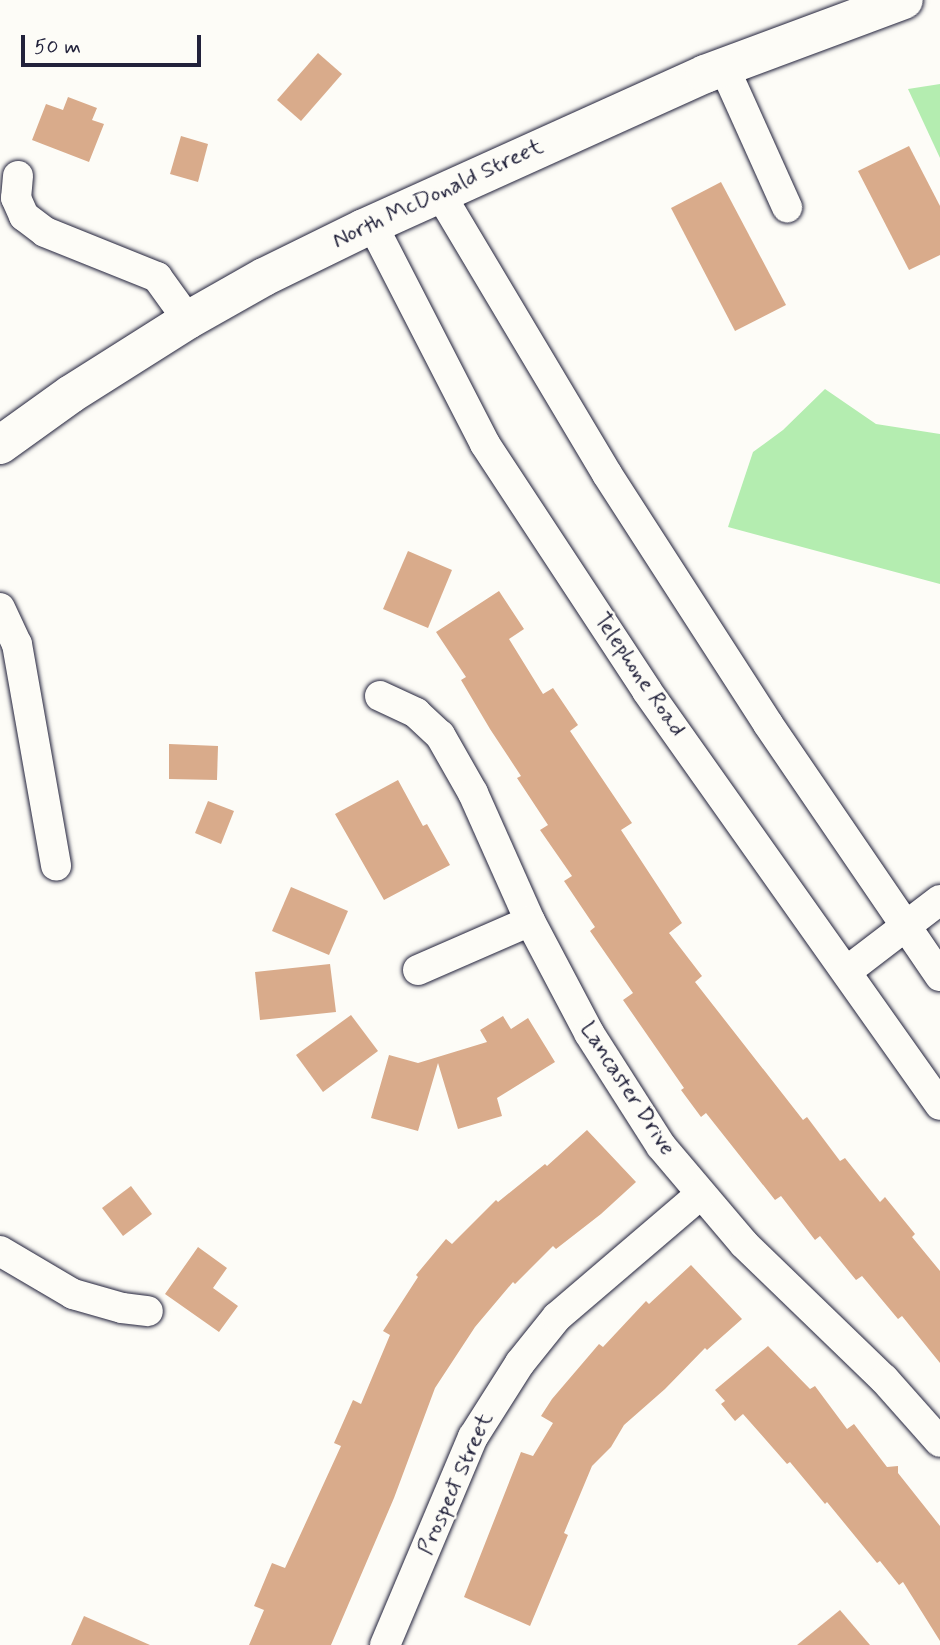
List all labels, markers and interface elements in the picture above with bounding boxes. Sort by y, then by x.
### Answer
scale bar [24,21,205,65]
text: 50 m [34,33,81,61]
street label: North McDonald Street [328,133,548,255]
street label: Telephone Road [588,609,690,741]
street label: Lancaster Drive [574,1017,680,1161]
street label: Prospect Street [412,1409,500,1559]

